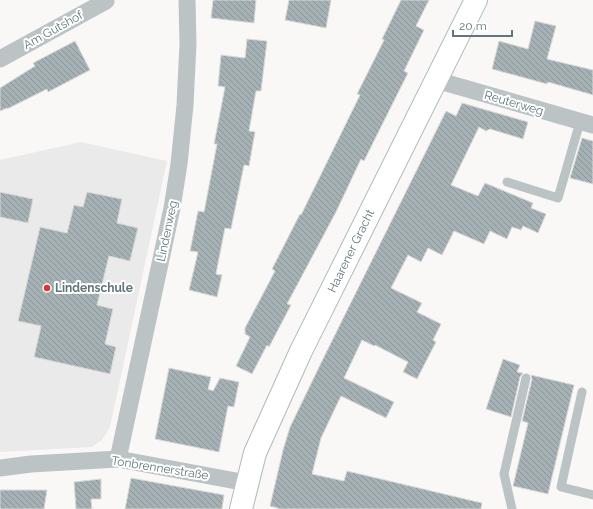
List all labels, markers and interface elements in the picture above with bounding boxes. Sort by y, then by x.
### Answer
street label: Am Gutshof [21,7,86,52]
scale bar [453,12,512,38]
text: 20 m [459,19,487,33]
street label: Reuterweg [483,88,545,118]
street label: Lindenweg [154,199,180,263]
street label: Haarener Gracht [325,207,377,295]
place label: Lindenschule [55,281,133,295]
marker: Lindenschule [42,283,52,293]
street label: Tonbrennerstraße [110,453,210,483]

